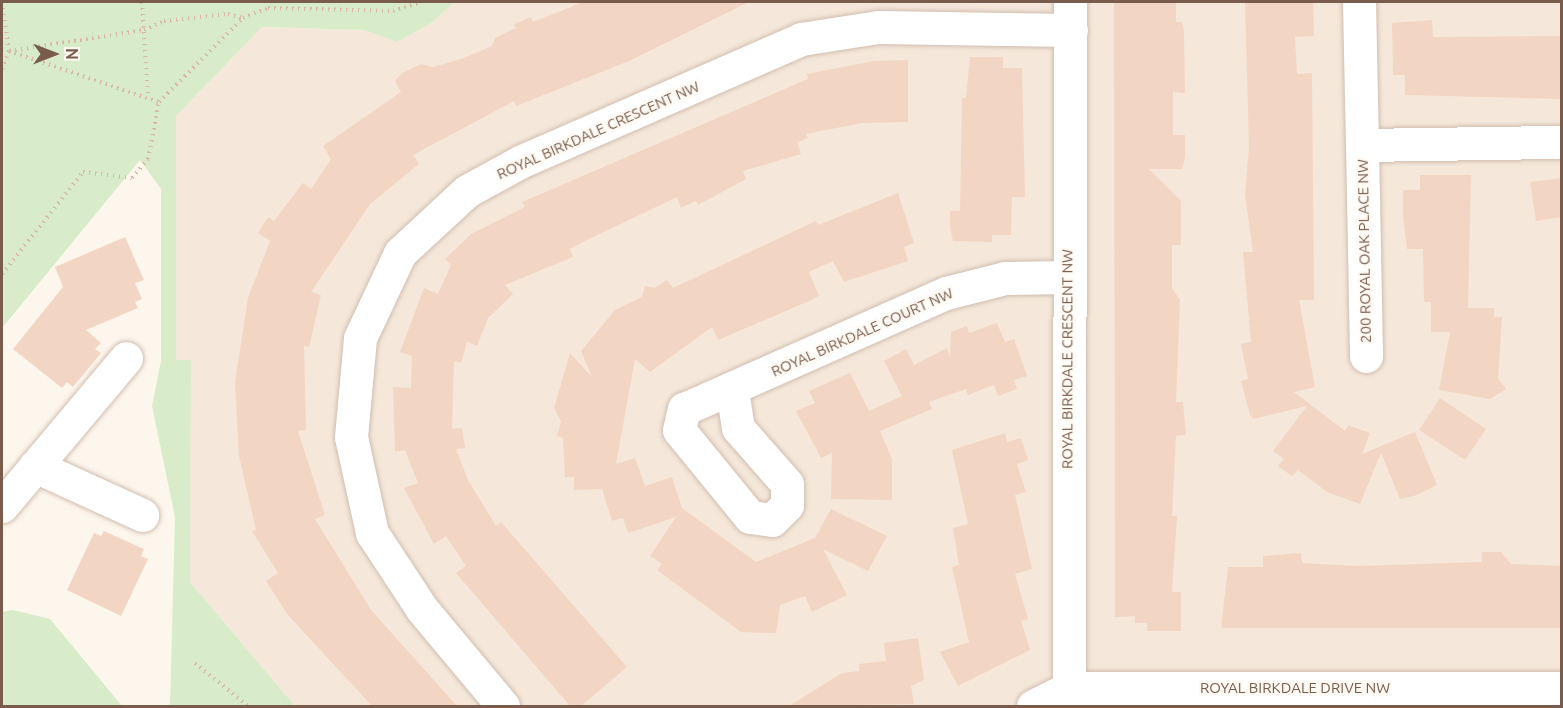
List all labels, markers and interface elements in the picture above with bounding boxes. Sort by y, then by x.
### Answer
north arrow [24,24,84,84]
text: N [63,48,81,60]
street label: ROYAL BIRKDALE CRESCENT NW [494,77,702,183]
street label: 200 ROYAL OAK PLACE NW [1353,159,1375,343]
street label: ROYAL BIRKDALE CRESCENT NW [1058,249,1076,469]
street label: ROYAL BIRKDALE COURT NW [768,284,956,380]
street label: ROYAL BIRKDALE DRIVE NW [1200,679,1390,697]

